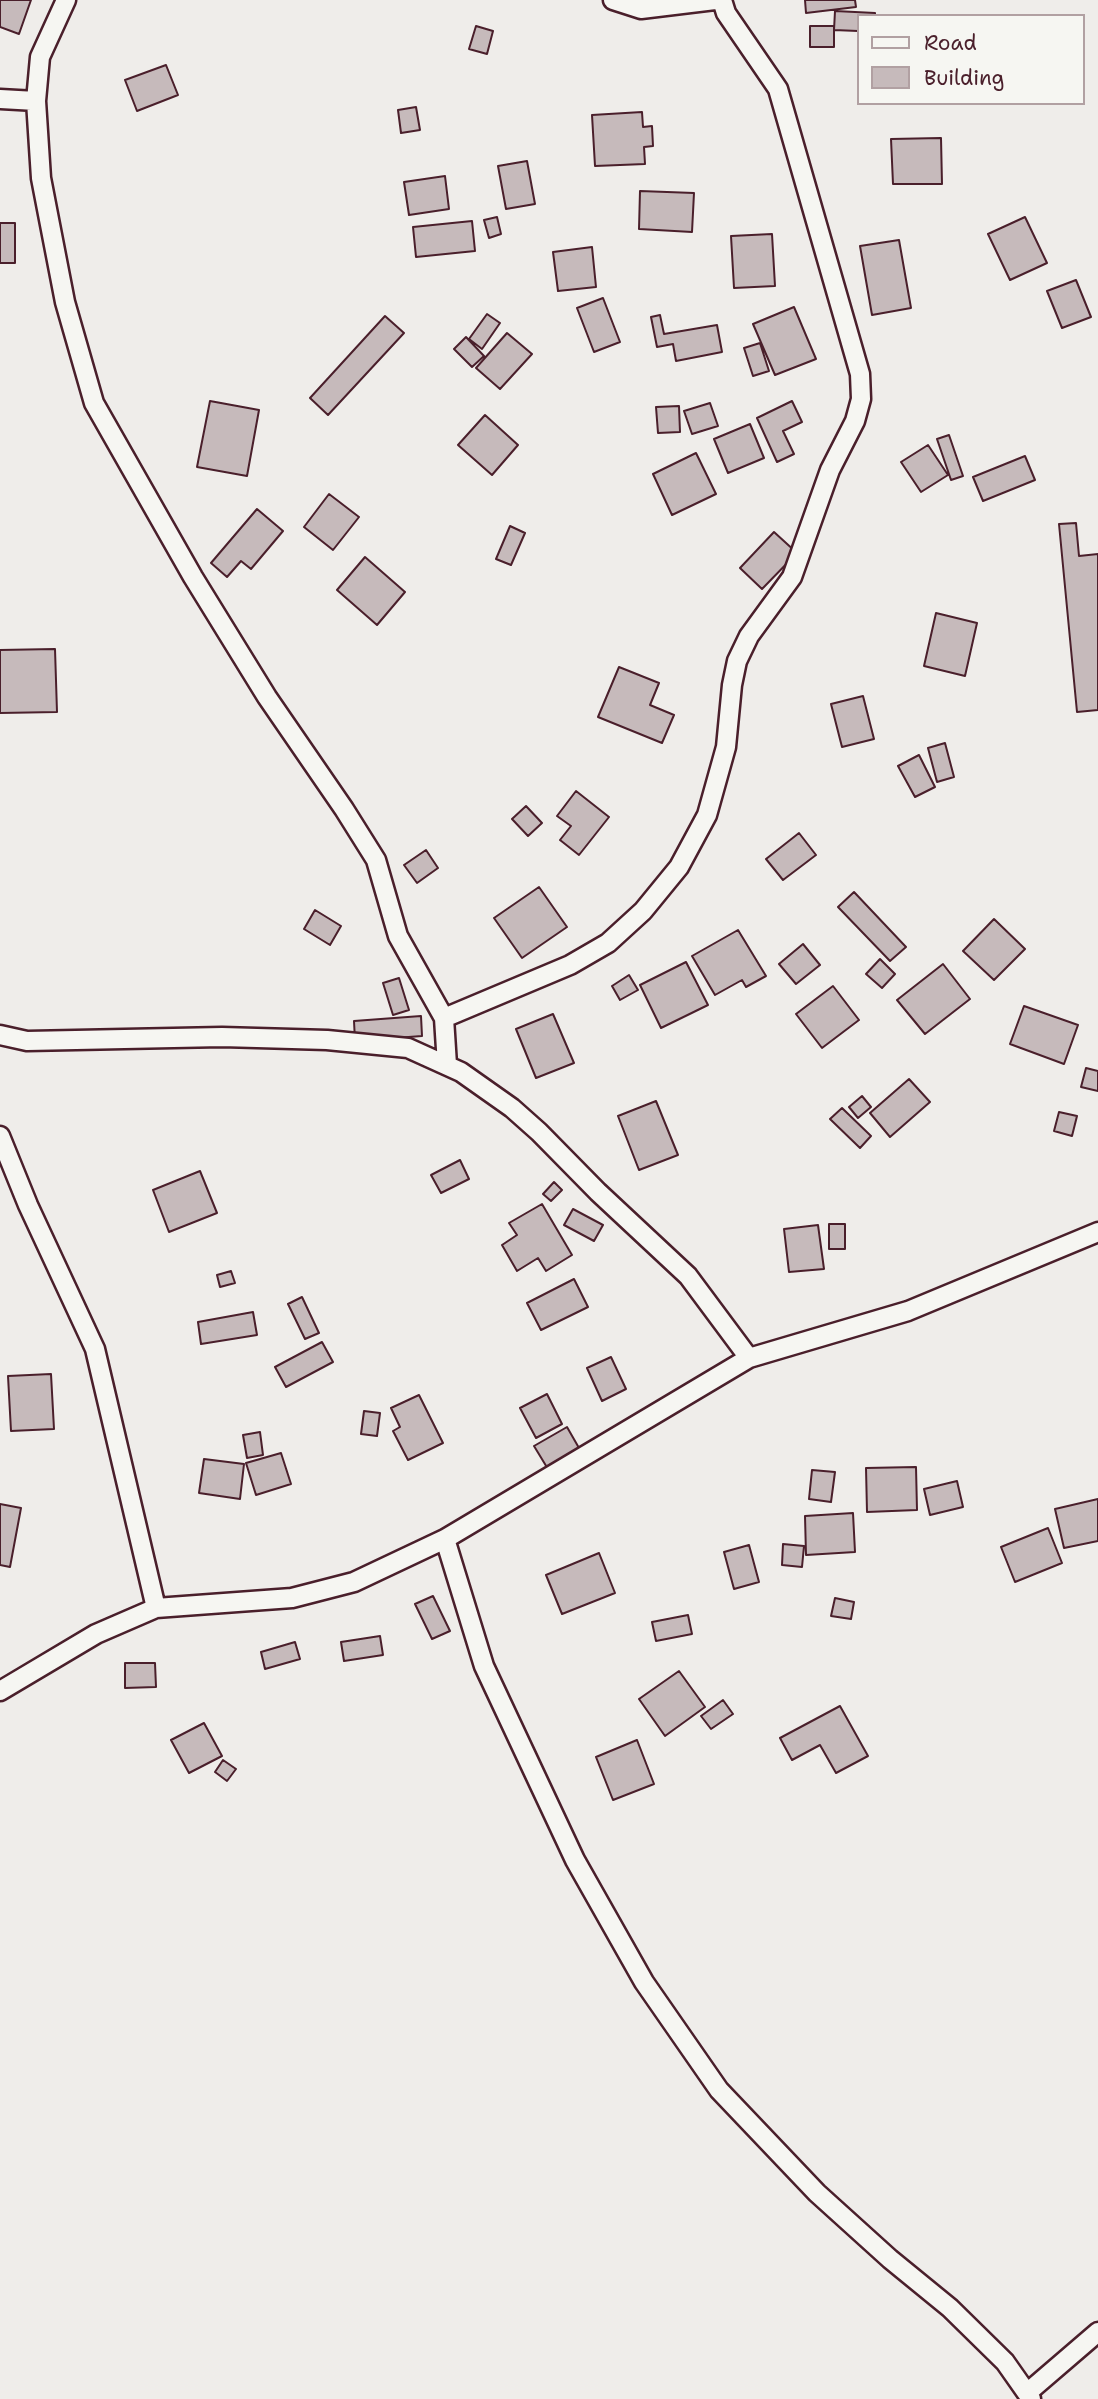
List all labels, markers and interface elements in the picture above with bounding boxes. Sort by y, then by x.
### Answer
legend [856,14,1084,105]
text: Road [924,29,977,57]
text: Building [924,64,1004,92]

